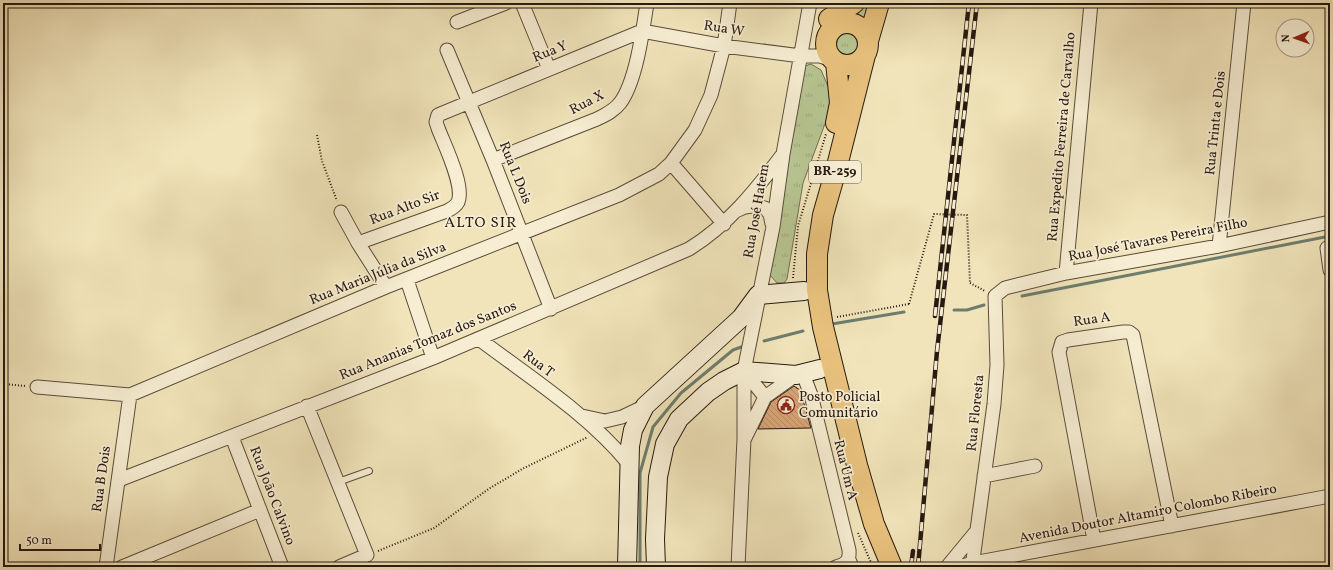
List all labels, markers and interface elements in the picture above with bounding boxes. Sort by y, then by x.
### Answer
street label: Rua W [702,16,746,42]
north arrow [1275,18,1315,58]
street label: Rua Expedito Ferreira de Carvalho [1043,31,1081,243]
text: N [1279,34,1294,43]
street label: Rua Y [530,36,570,67]
street label: Rua Trinta e Dois [1201,70,1231,176]
street label: Rua X [566,86,608,120]
street label: Rua L Dois [494,139,536,207]
road number: BR-259 [809,161,861,183]
street label: Rua José Hatem [739,162,775,260]
street label: Rua Alto Sir [367,186,443,230]
district label: ALTO SIR [445,213,517,234]
street label: Rua José Tavares Pereira Filho [1067,213,1249,267]
street label: Rua Maria Júlia da Silva [307,238,449,310]
street label: Rua Ananias Tomaz dos Santos [337,297,519,385]
street label: Rua A [1072,308,1112,332]
street label: Rua T [518,346,558,382]
street label: Rua Floresta [963,374,989,452]
place label: Posto Policial Comunitário [799,388,881,423]
public building icon: Posto Policial Comunitário [776,395,796,415]
street label: Rua Um A [828,438,862,502]
street label: Rua João Calvino [244,444,300,548]
street label: Rua B Dois [88,445,116,513]
street label: Avenida Doutor Altamiro Colombo Ribeiro [1017,480,1279,548]
scale bar [20,526,100,552]
text: 50 m [26,533,52,549]

